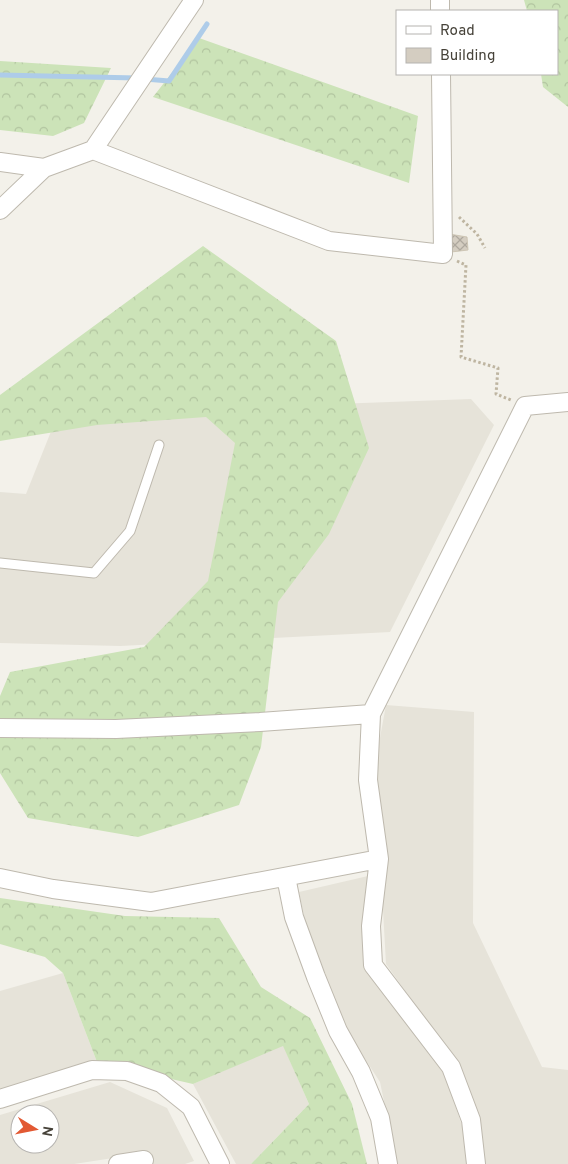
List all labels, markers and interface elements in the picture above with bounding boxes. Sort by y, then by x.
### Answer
legend [396,10,558,75]
text: Road [440,22,475,41]
text: Building [440,47,495,66]
north arrow [10,1104,60,1154]
text: N [37,1125,56,1137]

